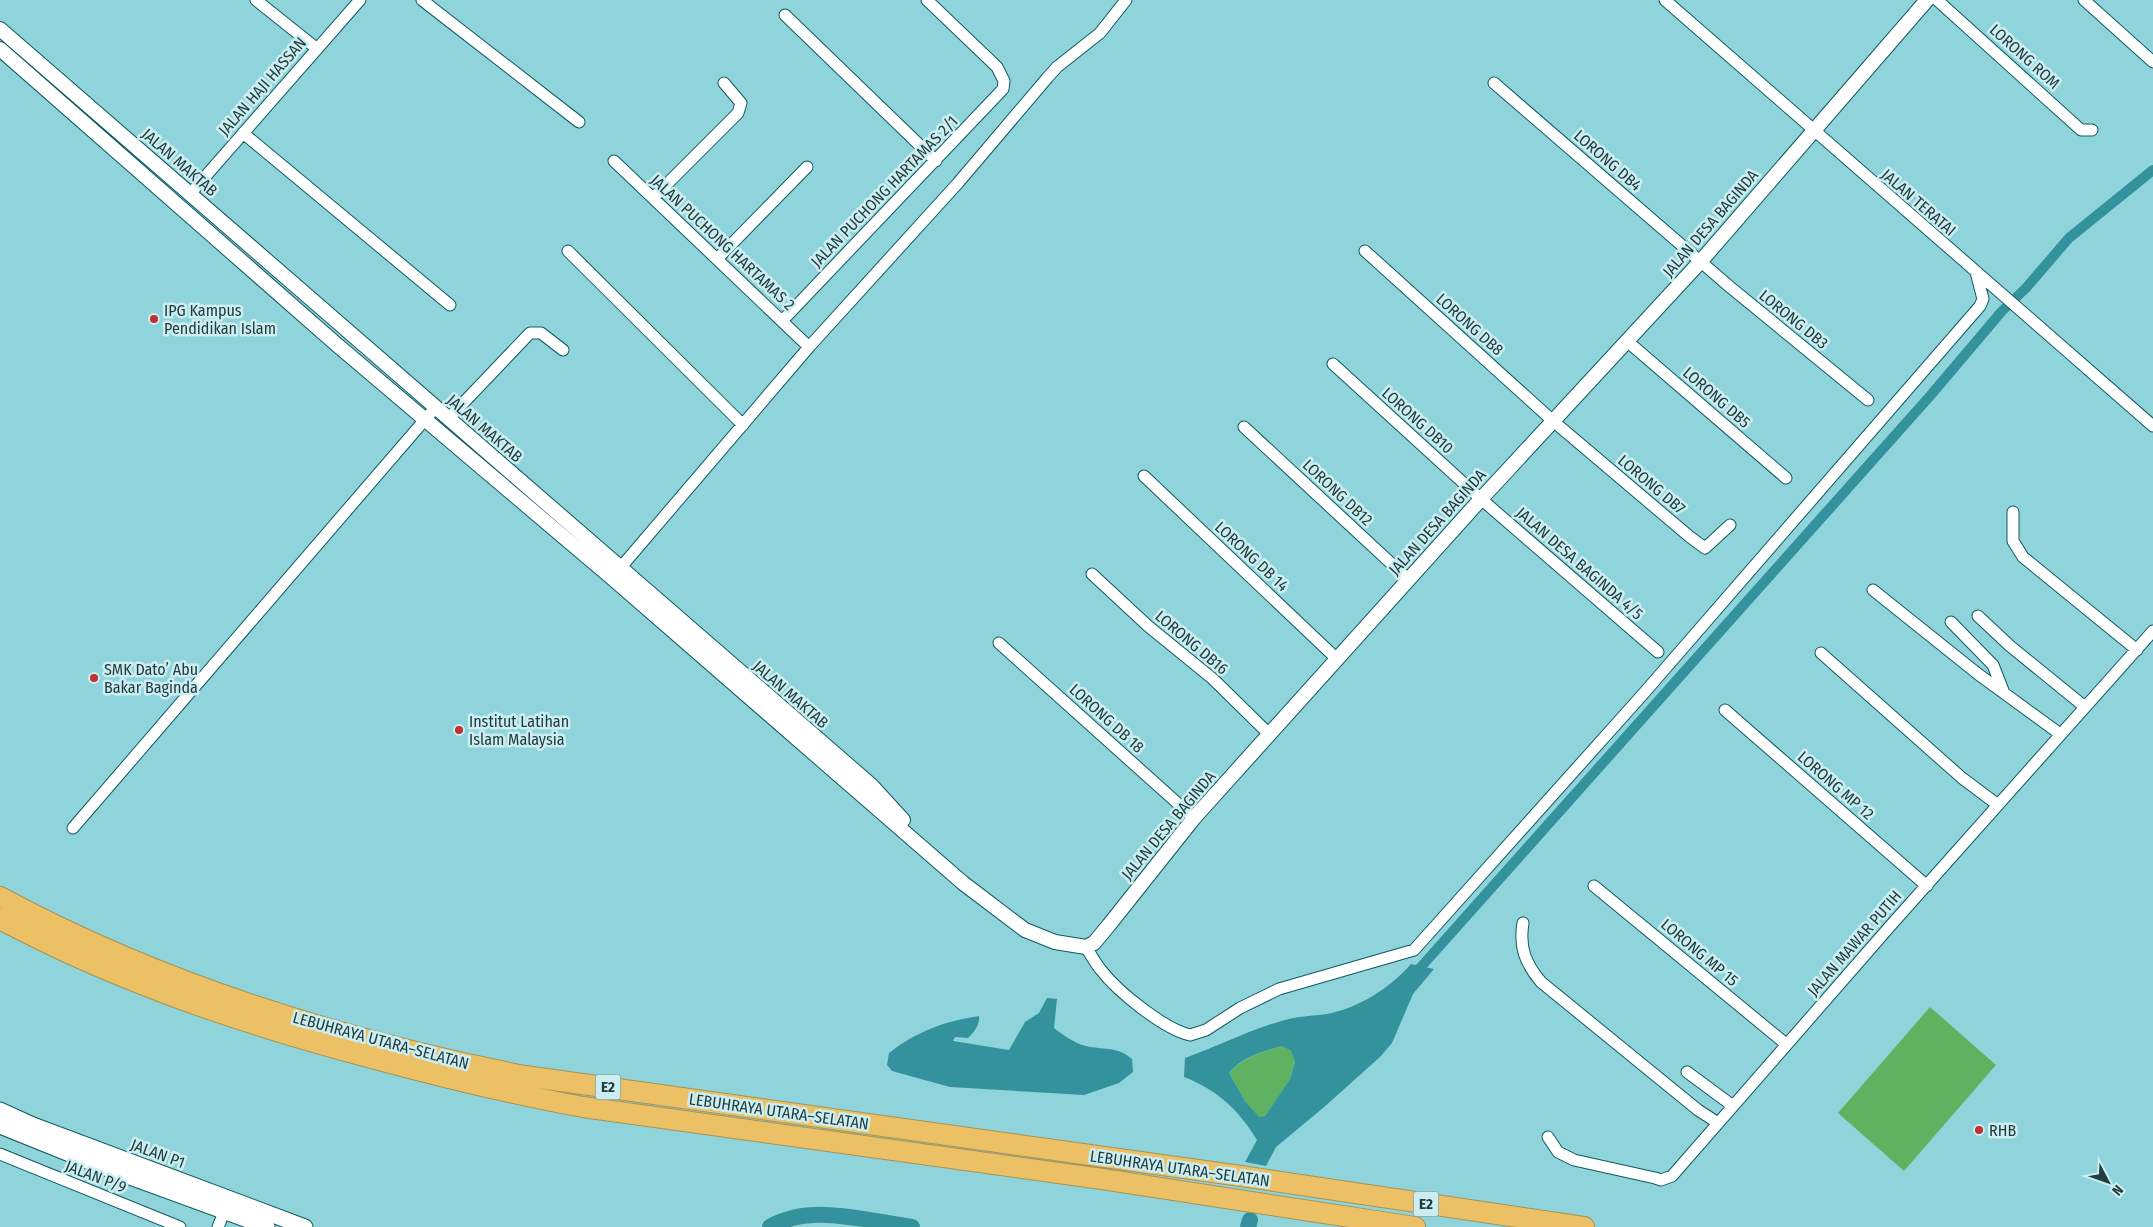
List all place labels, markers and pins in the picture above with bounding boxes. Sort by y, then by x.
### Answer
place label: IPG Kampus Pendidikan Islam [164,301,276,338]
marker: IPG Kampus Pendidikan Islam [148,313,160,325]
place label: SMK Dato’ Abu Bakar Baginda [104,660,198,697]
marker: SMK Dato’ Abu Bakar Baginda [88,672,100,684]
place label: Institut Latihan Islam Malaysia [469,712,569,749]
marker: Institut Latihan Islam Malaysia [453,724,465,736]
place label: RHB [1989,1121,2016,1140]
marker: RHB [1973,1124,1985,1136]

